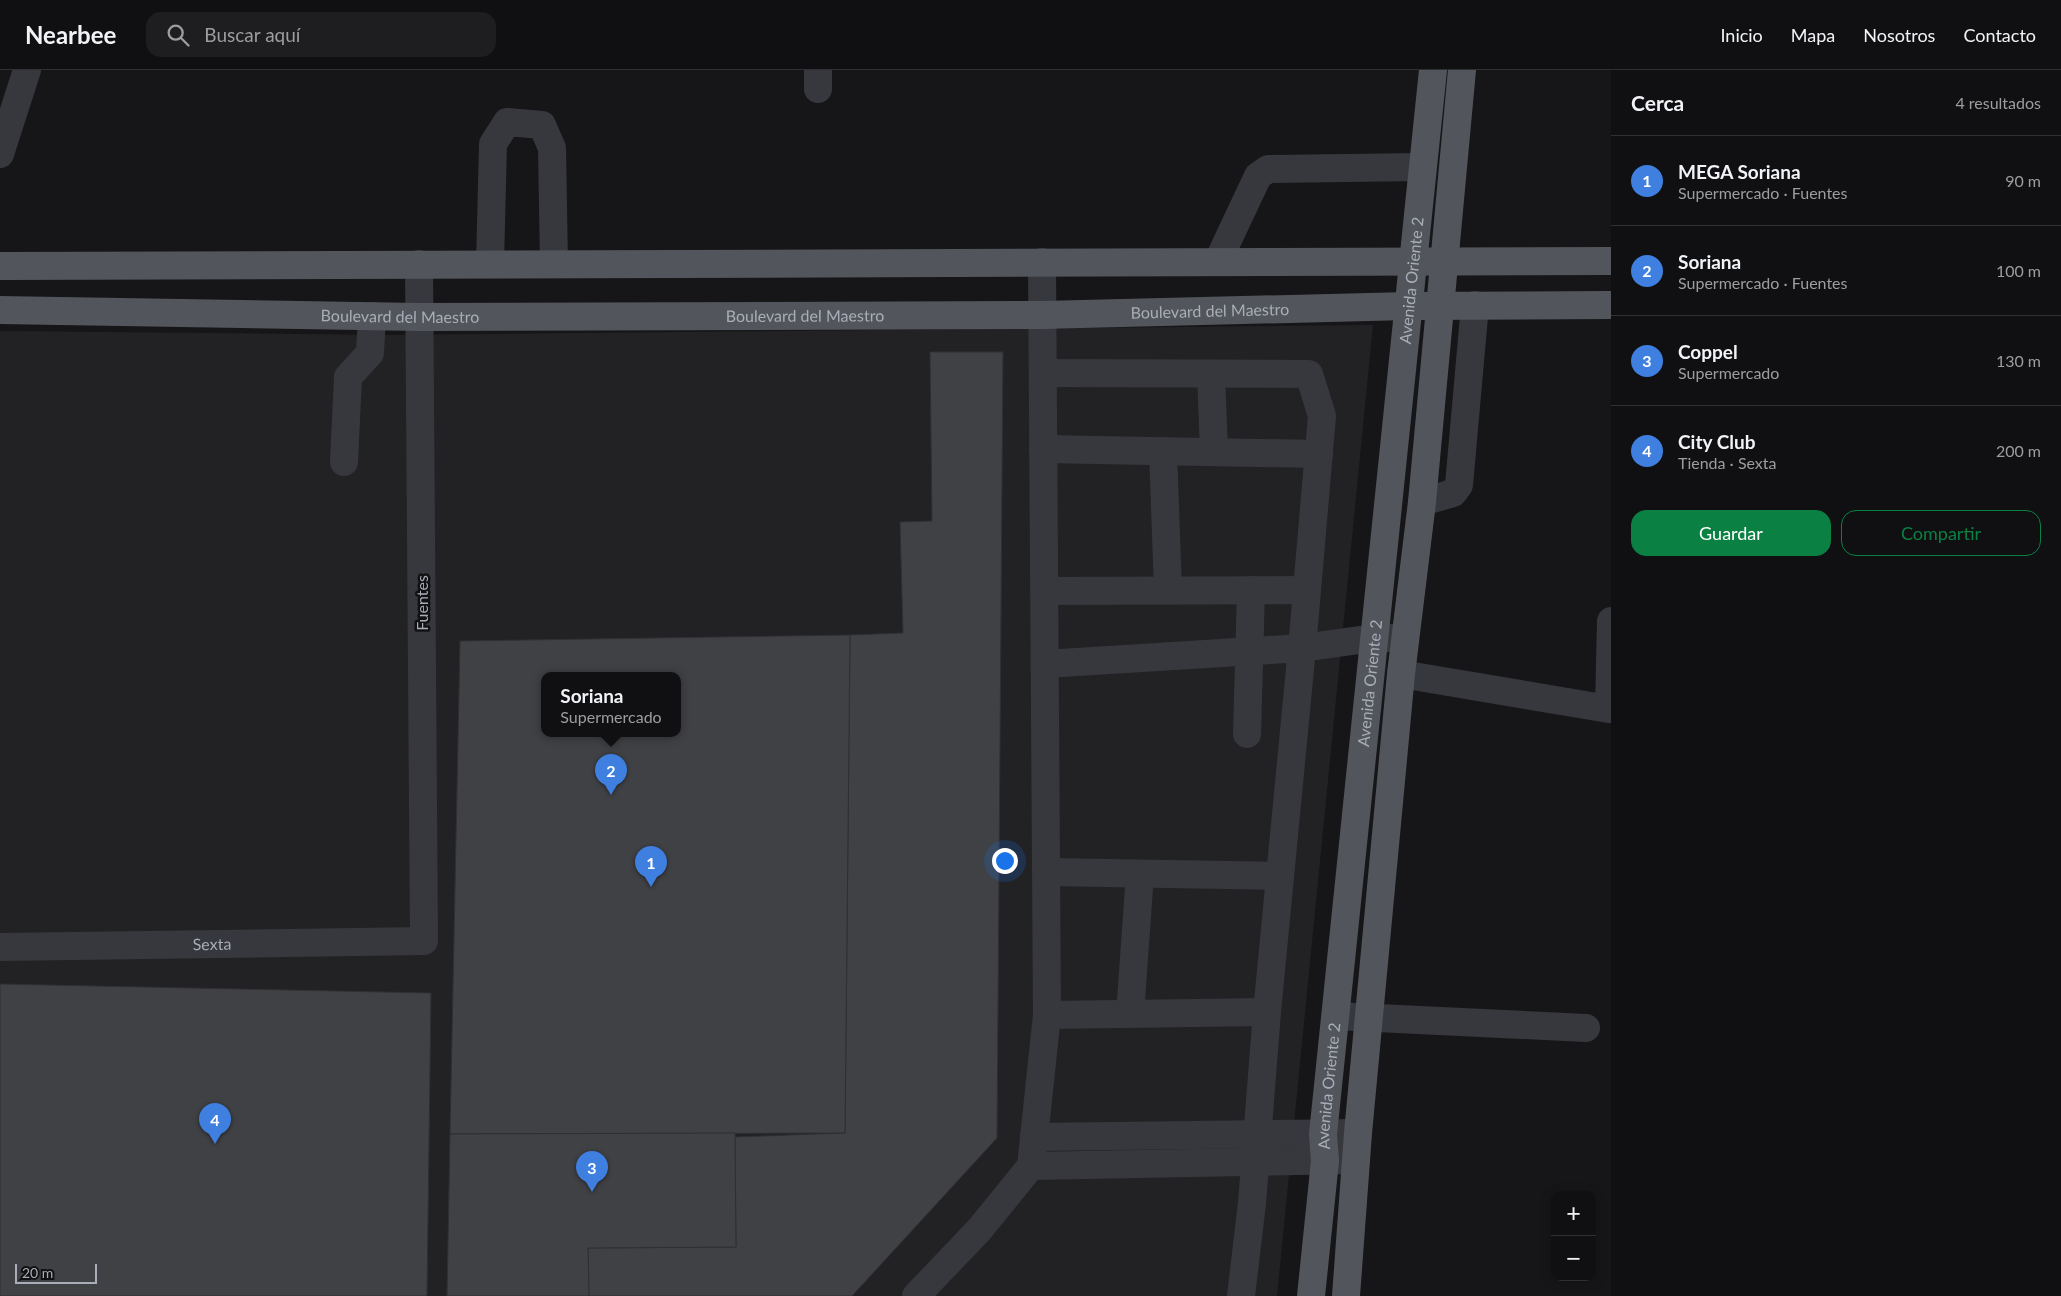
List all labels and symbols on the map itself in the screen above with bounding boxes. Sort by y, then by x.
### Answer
street label: Avenida Oriente 2 [1395,216,1427,345]
street label: Boulevard del Maestro [1130,299,1289,322]
street label: Boulevard del Maestro [321,305,479,326]
street label: Boulevard del Maestro [726,306,884,325]
street label: Fuentes [412,575,431,631]
street label: Avenida Oriente 2 [1353,619,1385,748]
pin: 2 [595,754,627,795]
pin: 1 [635,846,667,887]
your location [992,848,1018,874]
street label: Sexta [193,934,231,953]
street label: Avenida Oriente 2 [1313,1022,1343,1150]
pin: 4 [199,1103,231,1144]
pin: 3 [576,1151,608,1192]
scale bar [15,1261,98,1284]

